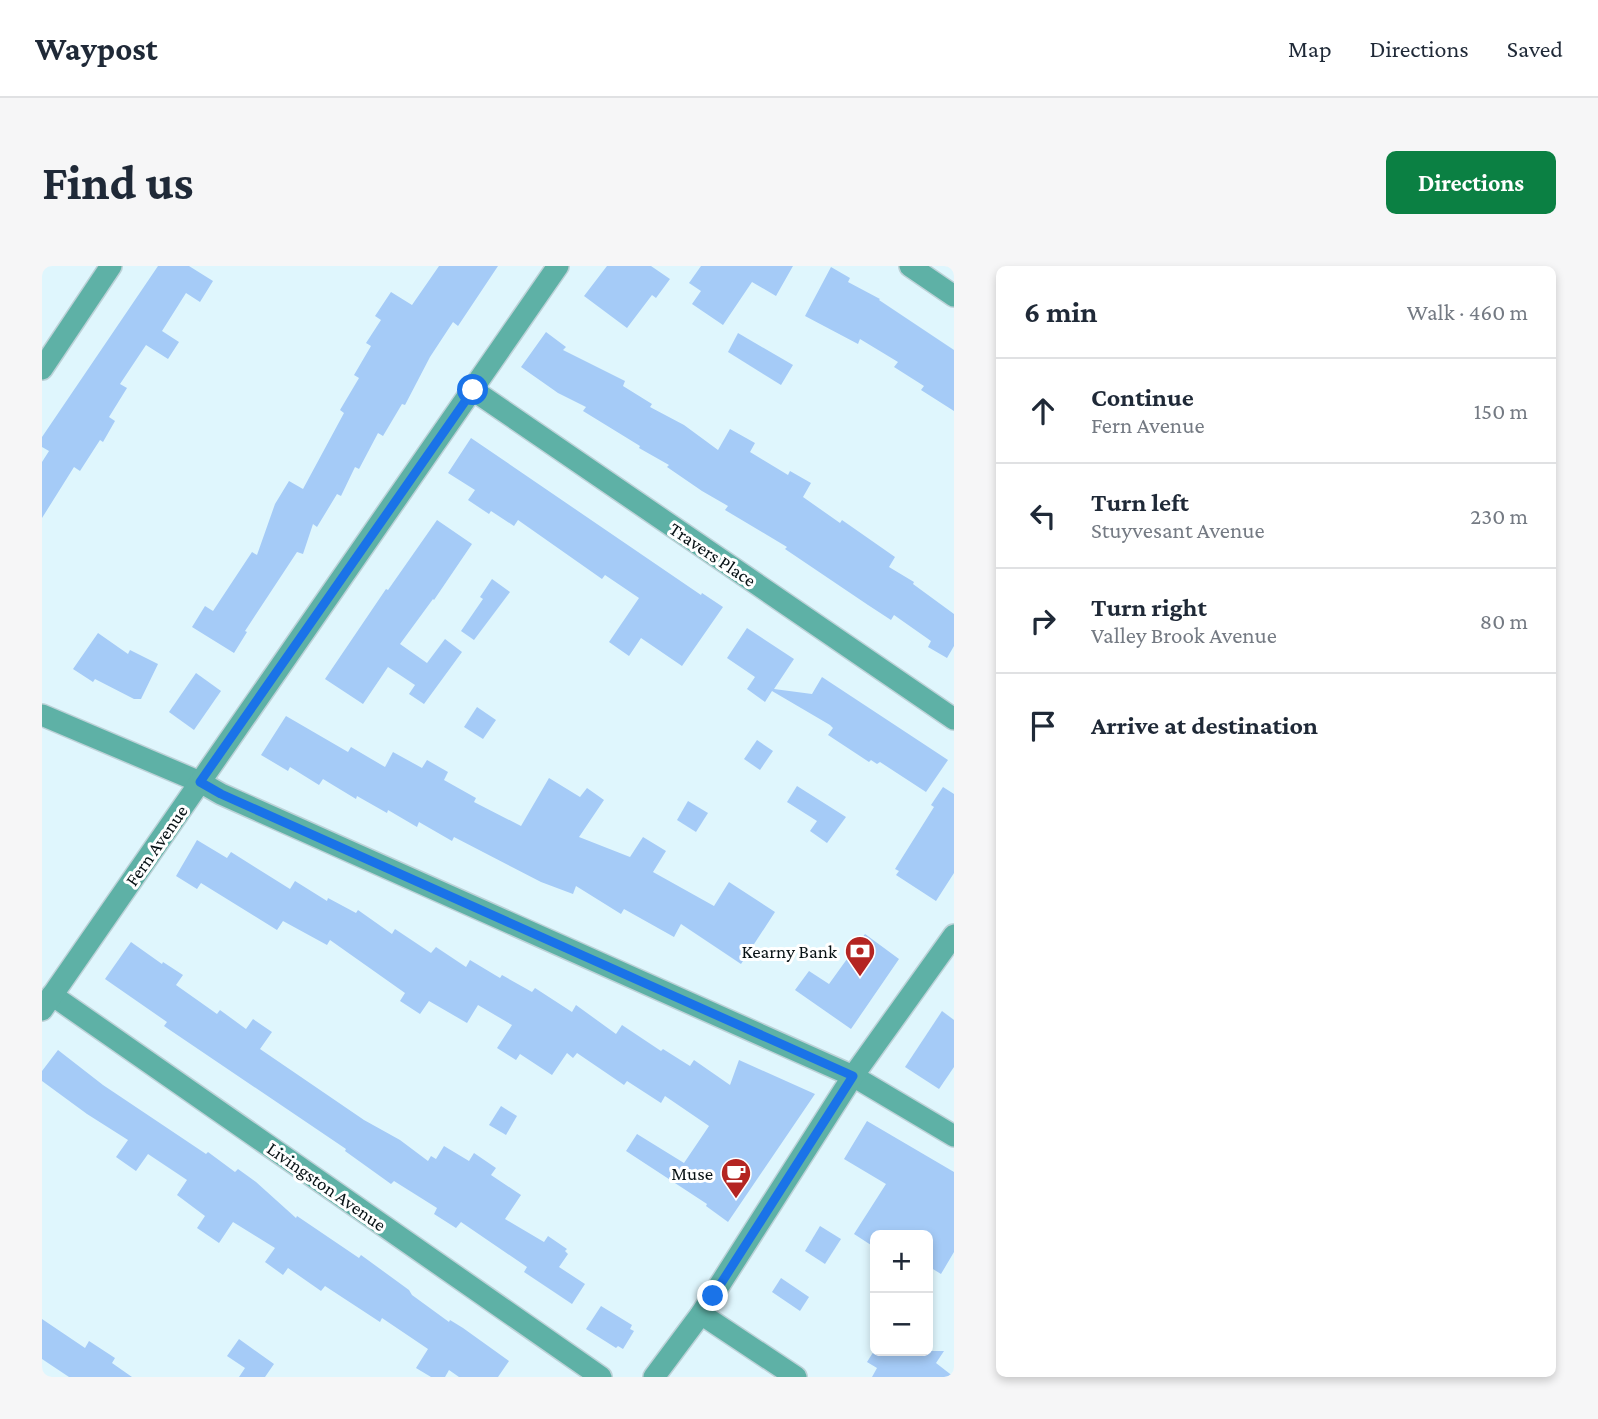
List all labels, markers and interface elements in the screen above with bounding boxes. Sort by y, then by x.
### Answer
text: Waypost [35,30,158,67]
text: Map [1288,35,1332,62]
text: Directions [1370,35,1469,62]
text: Saved [1507,35,1563,62]
button: Directions [1386,151,1556,214]
text: Find us [42,155,194,210]
text: 6 min [1024,295,1097,328]
text: Walk · 460 m [1407,299,1528,325]
route start [457,374,488,405]
text: Continue [1091,383,1194,412]
icon: ahead [1024,392,1062,430]
text: 150 m [1474,398,1528,424]
text: Fern Avenue [1091,412,1205,438]
text: Turn left [1091,488,1189,517]
icon: left [1024,497,1062,535]
text: 230 m [1470,503,1528,529]
text: Stuyvesant Avenue [1091,517,1265,543]
street label: Travers Place [666,518,760,591]
text: Turn right [1091,593,1207,622]
icon: right [1024,602,1062,640]
text: 80 m [1480,608,1528,634]
text: Valley Brook Avenue [1091,622,1277,648]
icon: arrive [1024,707,1062,745]
text: Arrive at destination [1091,711,1318,740]
street label: Fern Avenue [121,801,192,890]
bank icon: Kearny Bank [843,934,877,978]
place label: Kearny Bank [741,941,838,962]
street label: Livingston Avenue [263,1138,390,1235]
cafe icon: Muse [719,1156,753,1200]
place label: Muse [671,1163,713,1184]
map controls [870,1230,933,1356]
button: + [870,1230,933,1293]
route end [697,1280,728,1311]
button: − [870,1293,933,1356]

